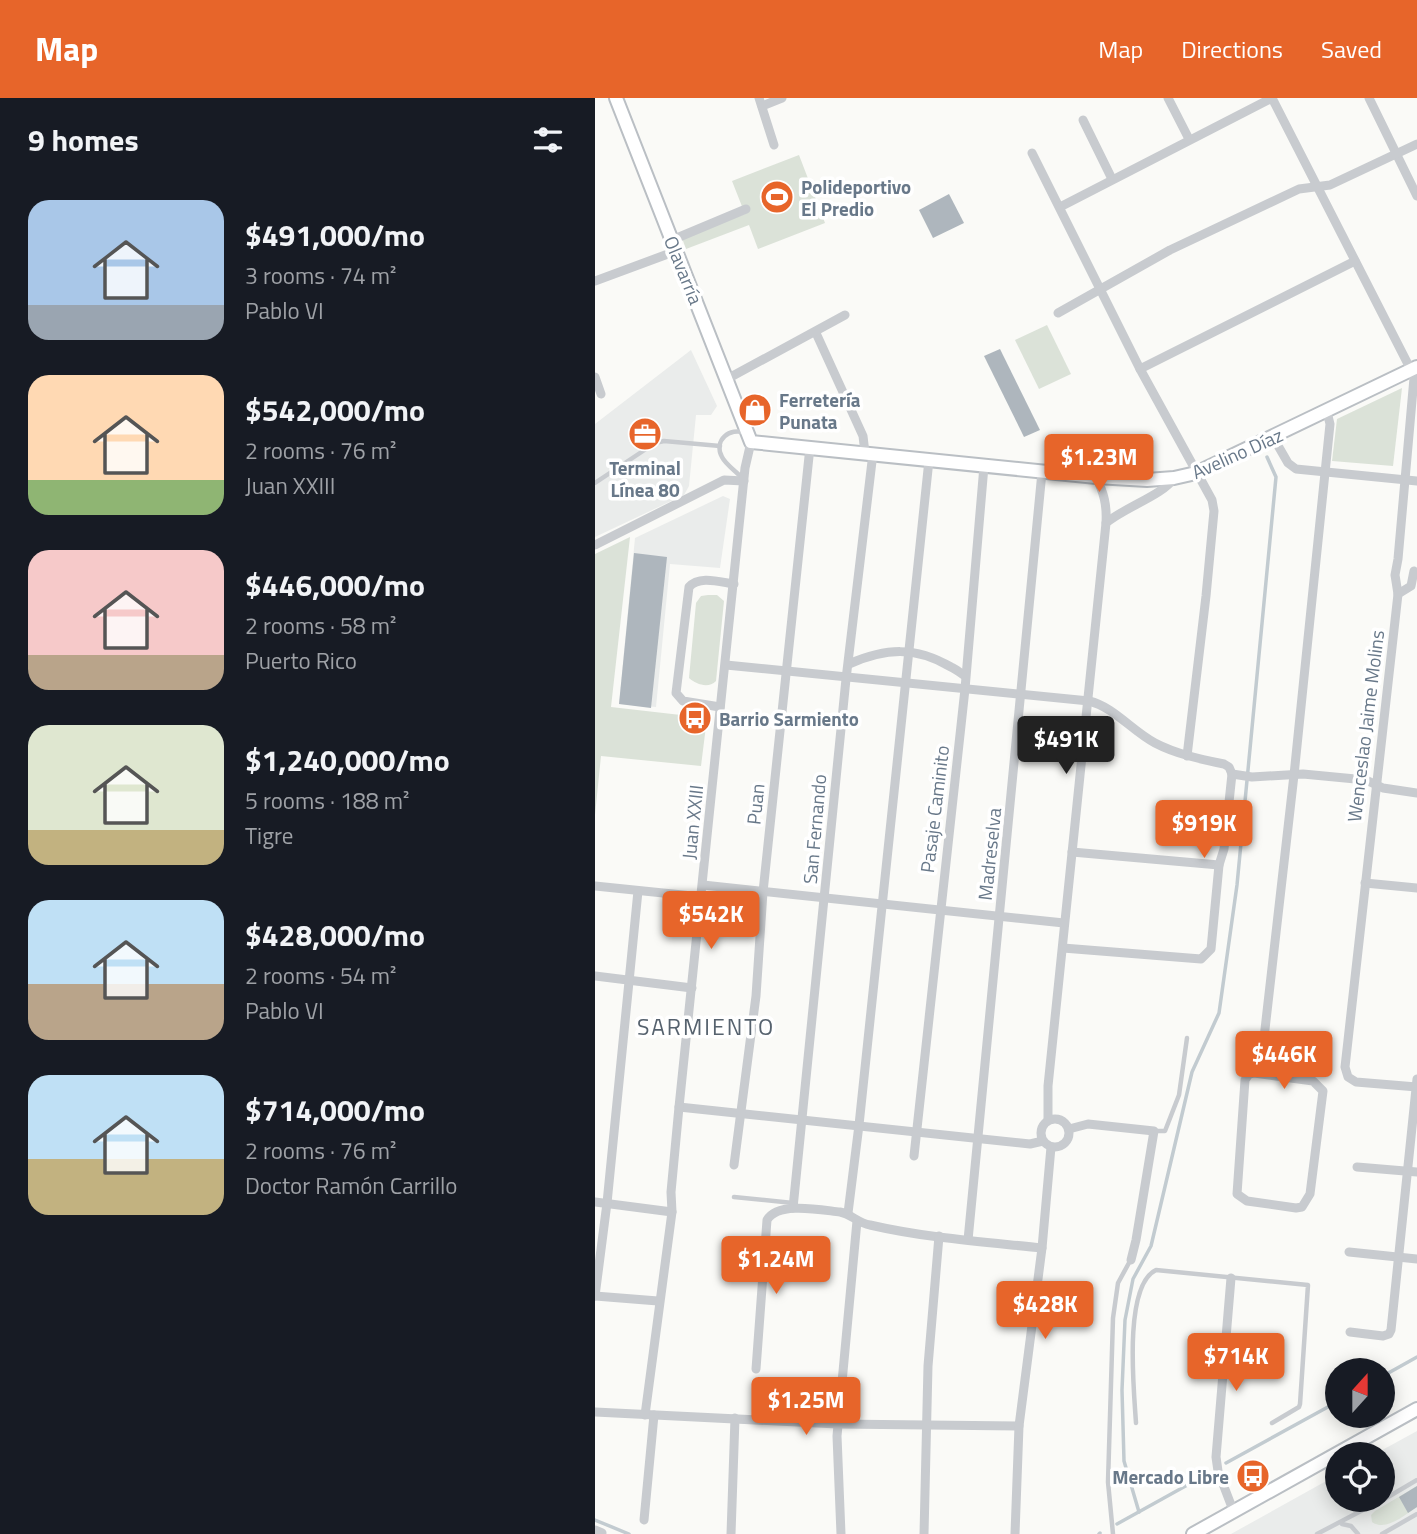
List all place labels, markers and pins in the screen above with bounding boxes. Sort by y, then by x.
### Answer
place label: Polideportivo El Predio [801,172,911,223]
sports icon: Polideportivo El Predio [758,178,796,216]
place label: Ferretería Punata [779,385,861,436]
shop icon: Ferretería Punata [736,391,774,429]
office icon: Terminal Línea 80 [626,415,664,453]
pin: $1.23M [1042,434,1156,494]
place label: Terminal Línea 80 [609,453,681,504]
bus stop icon: Barrio Sarmiento [676,699,714,737]
place label: Barrio Sarmiento [719,704,859,733]
pin: $491K [1017,716,1115,776]
pin: $919K [1155,800,1253,860]
pin: $542K [662,892,760,951]
pin: $446K [1235,1032,1333,1091]
pin: $1.24M [719,1236,833,1296]
pin: $428K [996,1282,1094,1341]
pin: $714K [1187,1334,1285,1393]
pin: $1.25M [749,1378,863,1437]
bus stop icon: Mercado Libre [1234,1457,1272,1495]
place label: Mercado Libre [1112,1462,1229,1491]

